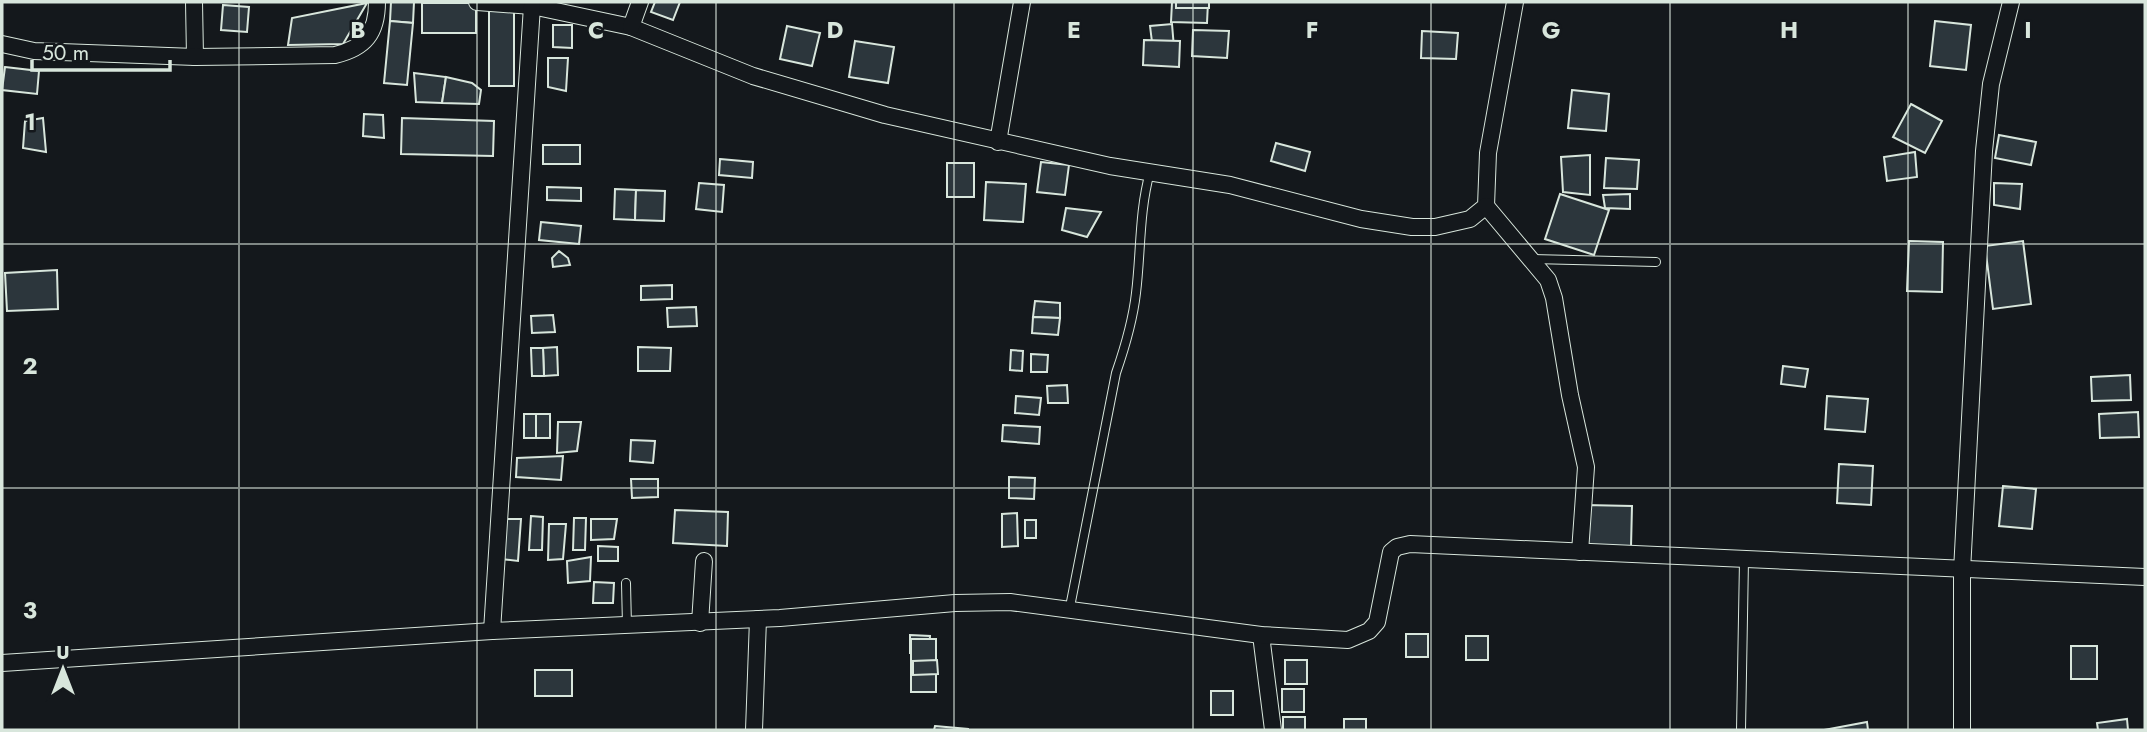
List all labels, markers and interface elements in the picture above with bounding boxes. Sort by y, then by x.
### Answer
text: B [350,13,366,47]
text: C [588,13,604,47]
text: D [827,13,844,47]
text: E [1067,13,1081,47]
text: F [1306,13,1318,47]
text: G [1542,13,1560,47]
text: H [1780,13,1798,47]
text: I [2024,13,2032,47]
scale bar [32,28,170,72]
text: 50 m [42,38,89,68]
text: 1 [24,105,36,139]
text: 2 [22,349,38,383]
text: 3 [23,593,37,627]
north arrow [28,634,98,704]
text: U [56,639,70,666]

